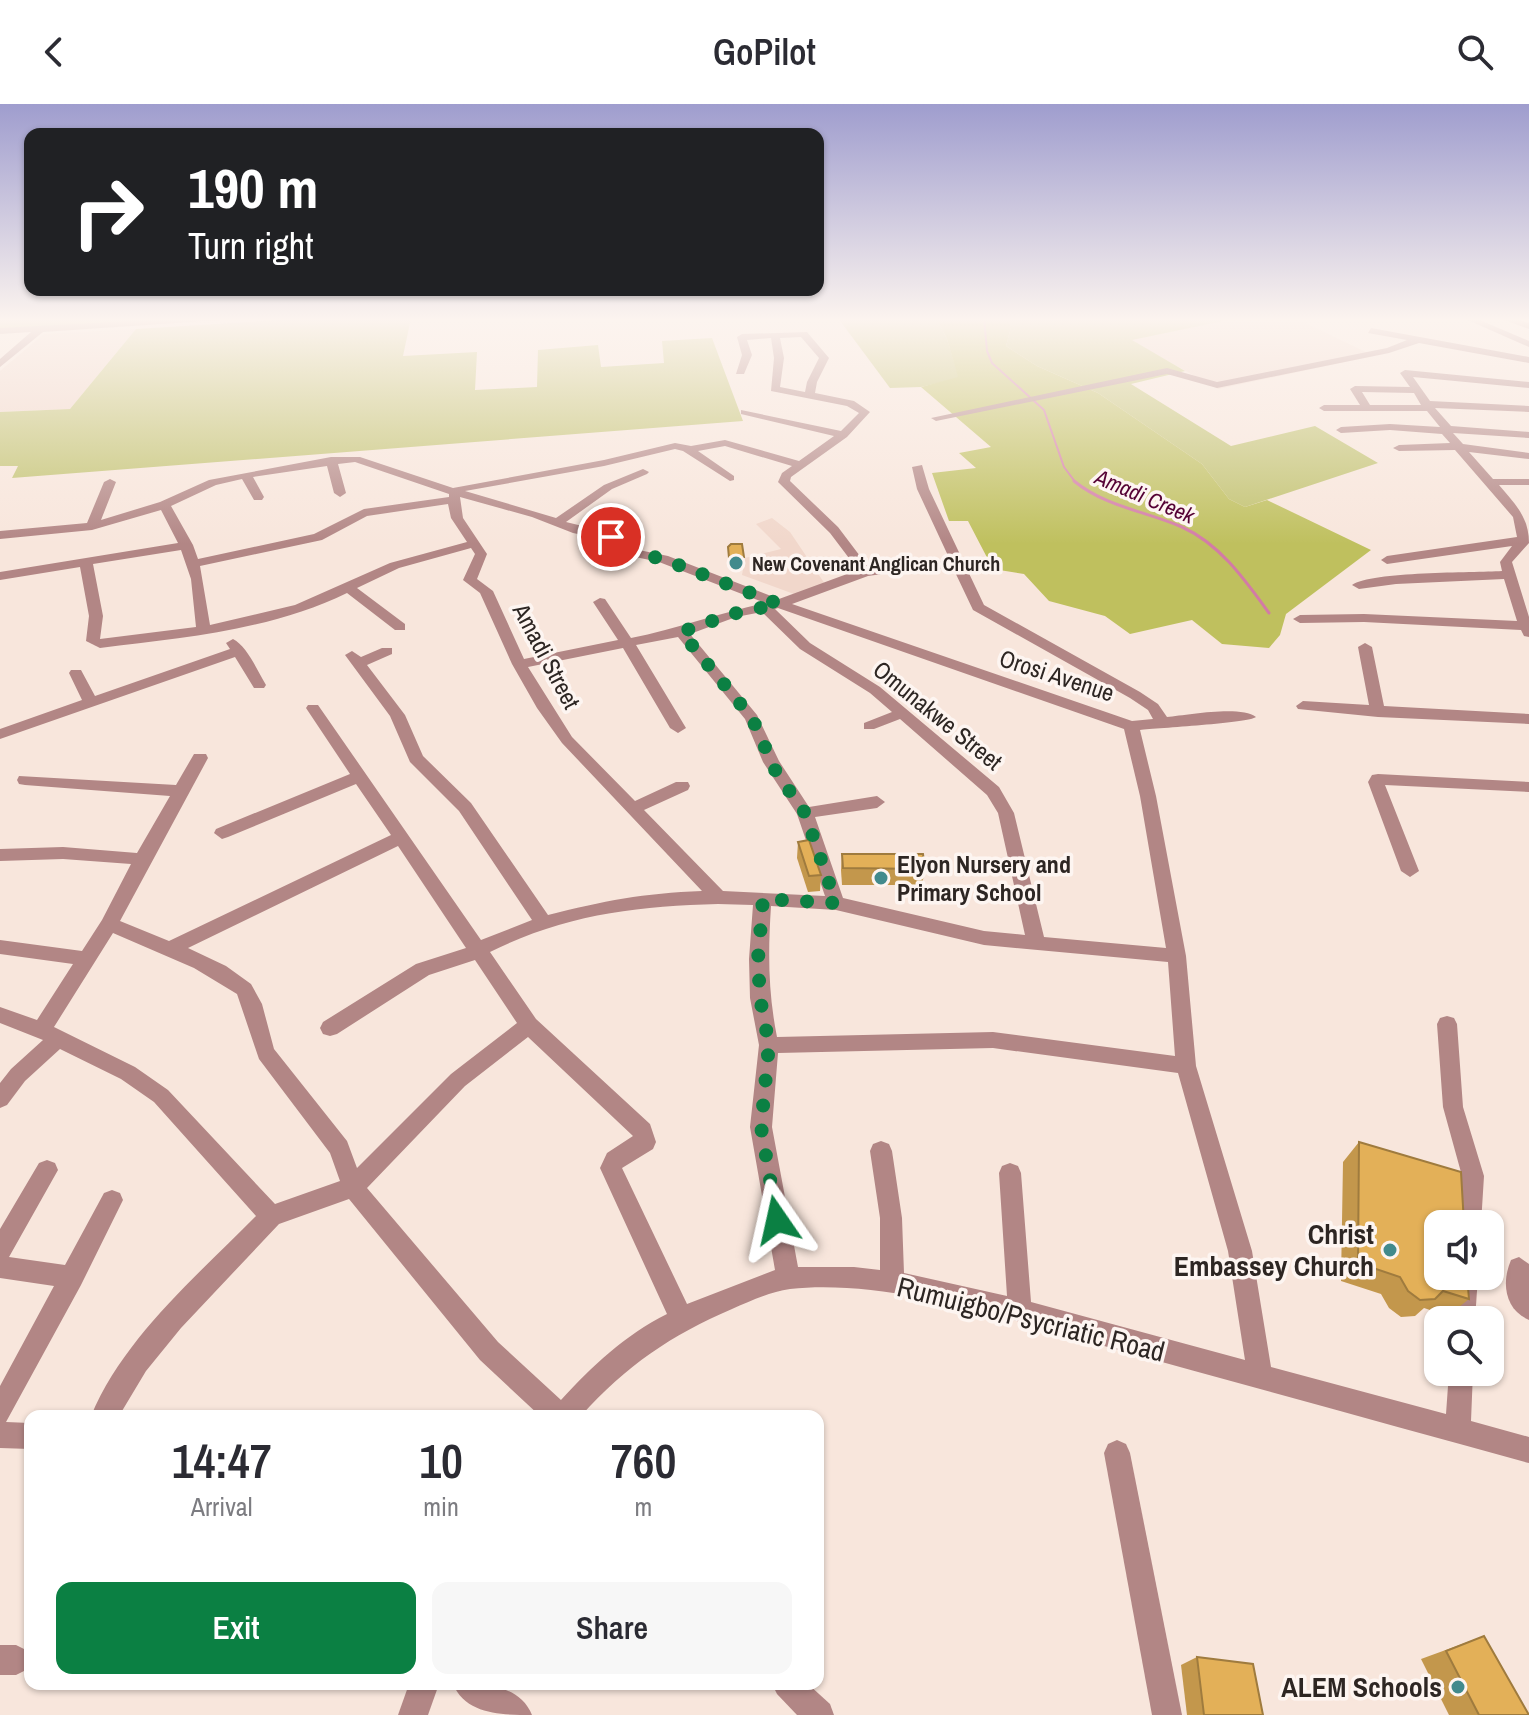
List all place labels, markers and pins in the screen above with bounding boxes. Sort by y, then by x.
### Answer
pin [577,503,645,571]
place label: New Covenant Anglican Church [752,550,1000,577]
marker: New Covenant Anglican Church [727,554,745,572]
place label: Elyon Nursery and Primary School [897,848,1071,908]
marker: Elyon Nursery and Primary School [872,869,890,887]
place label: Christ Embassey Church [1174,1215,1374,1285]
marker: Christ Embassey Church [1381,1241,1399,1259]
place label: ALEM Schools [1281,1668,1442,1706]
marker: ALEM Schools [1449,1678,1467,1696]

